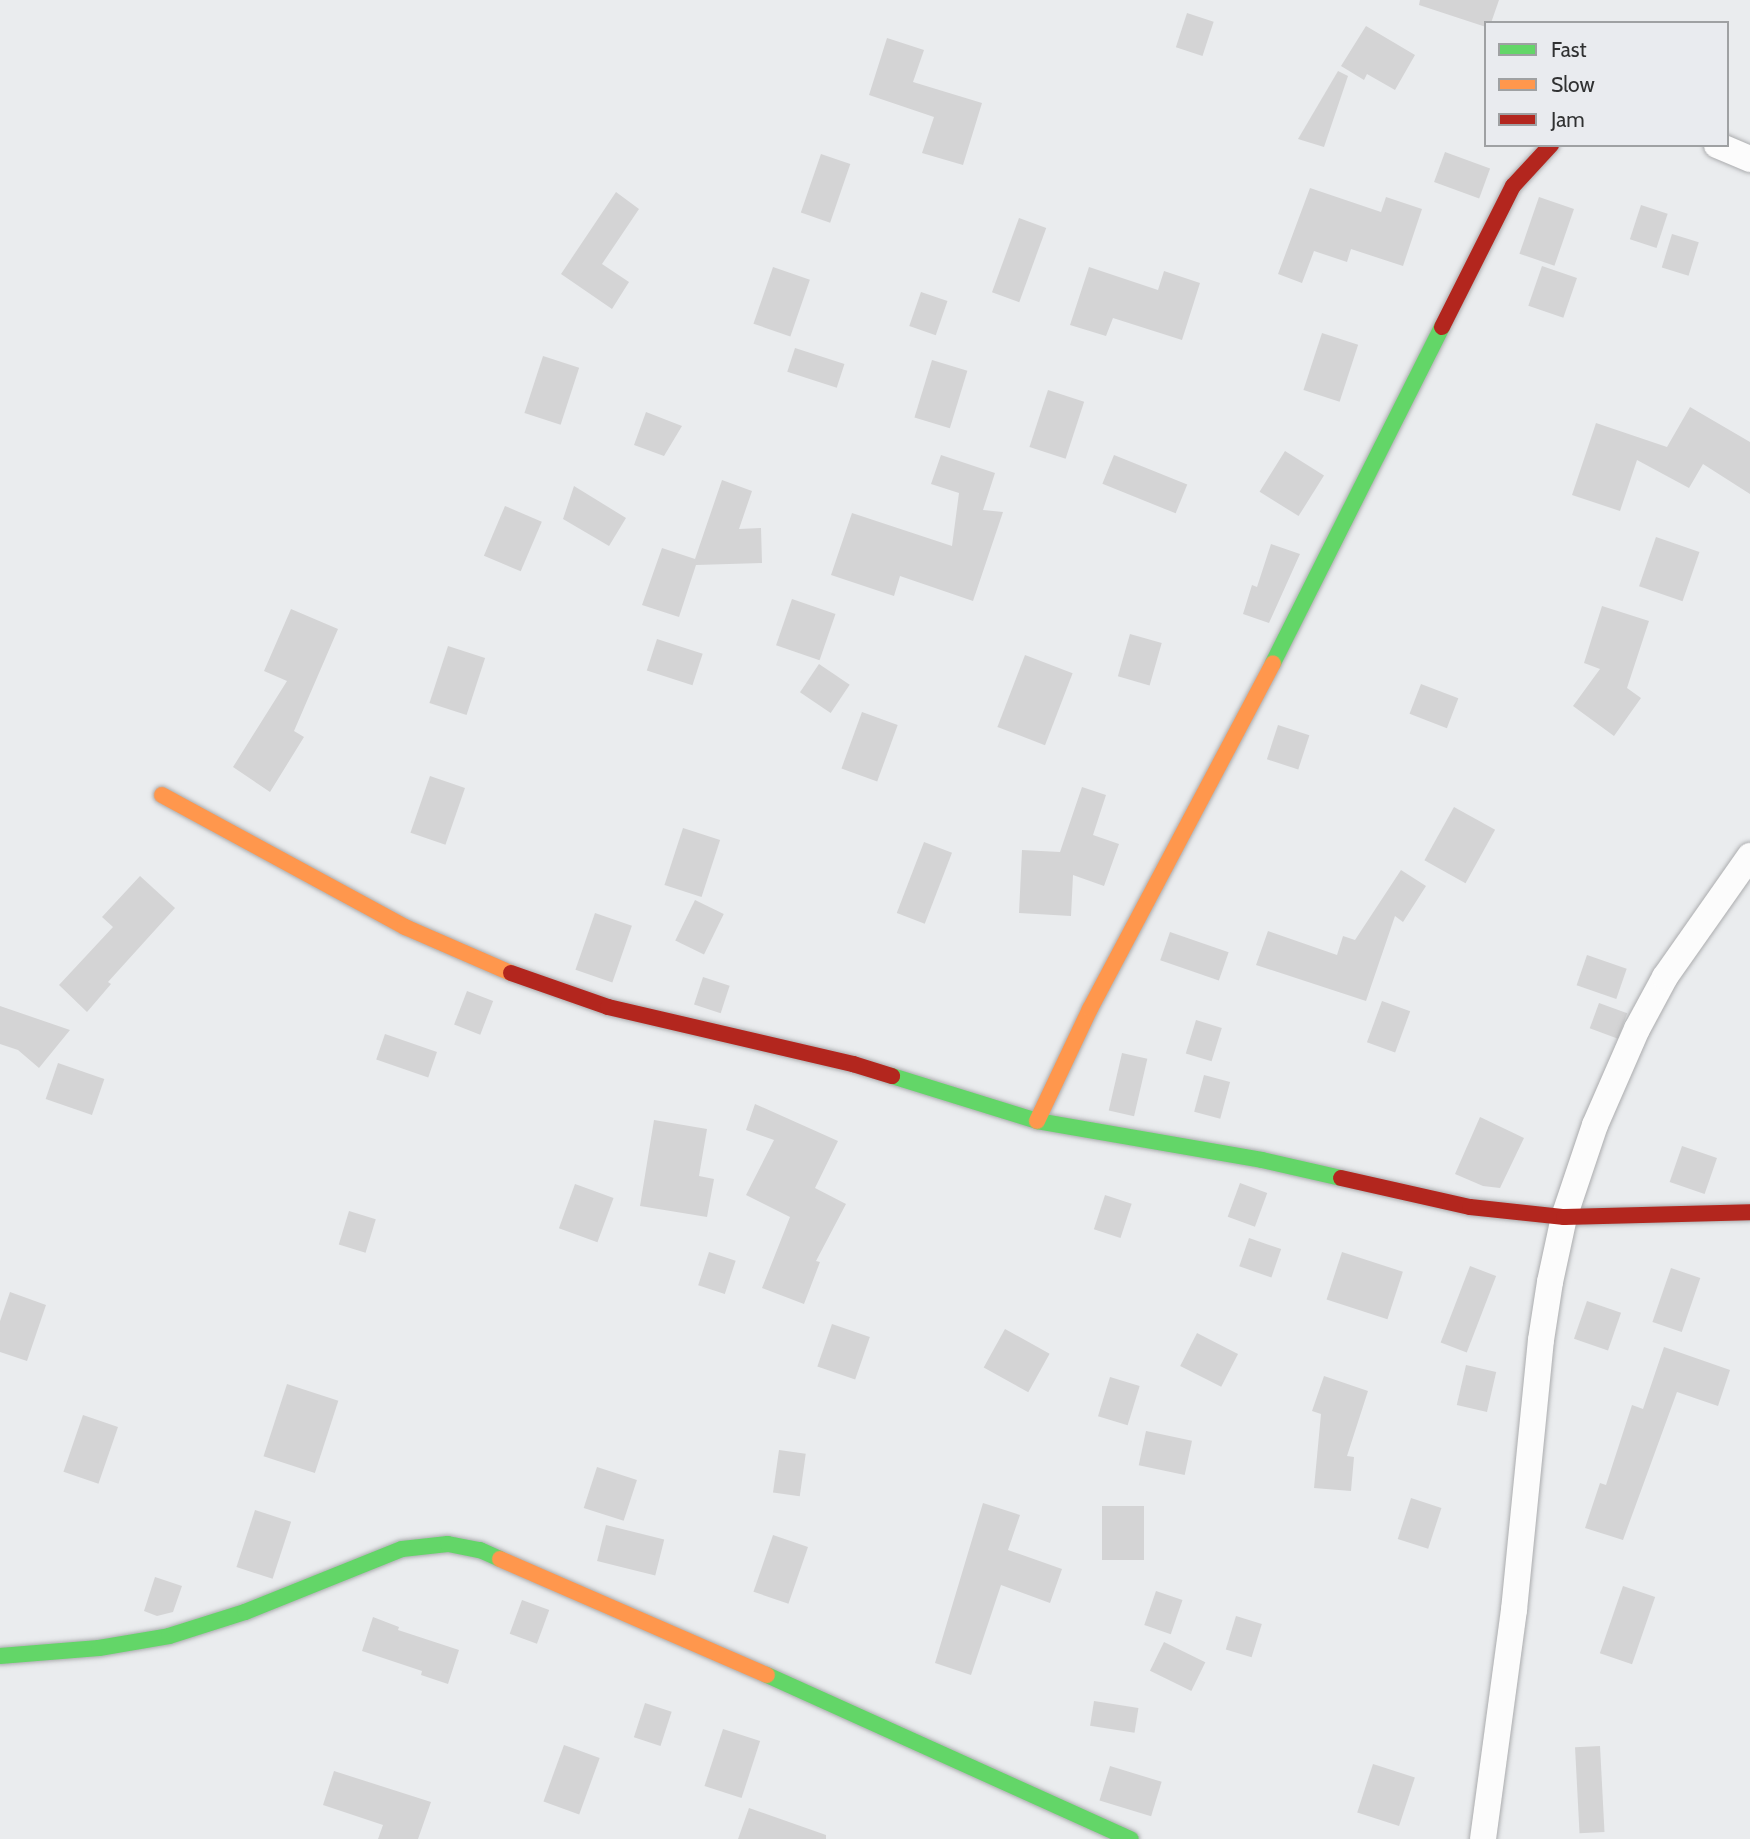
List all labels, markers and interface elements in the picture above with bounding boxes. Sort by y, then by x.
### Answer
legend [1484,21,1729,147]
text: Fast [1551,37,1587,62]
text: Slow [1551,72,1595,97]
text: Jam [1551,107,1585,132]

